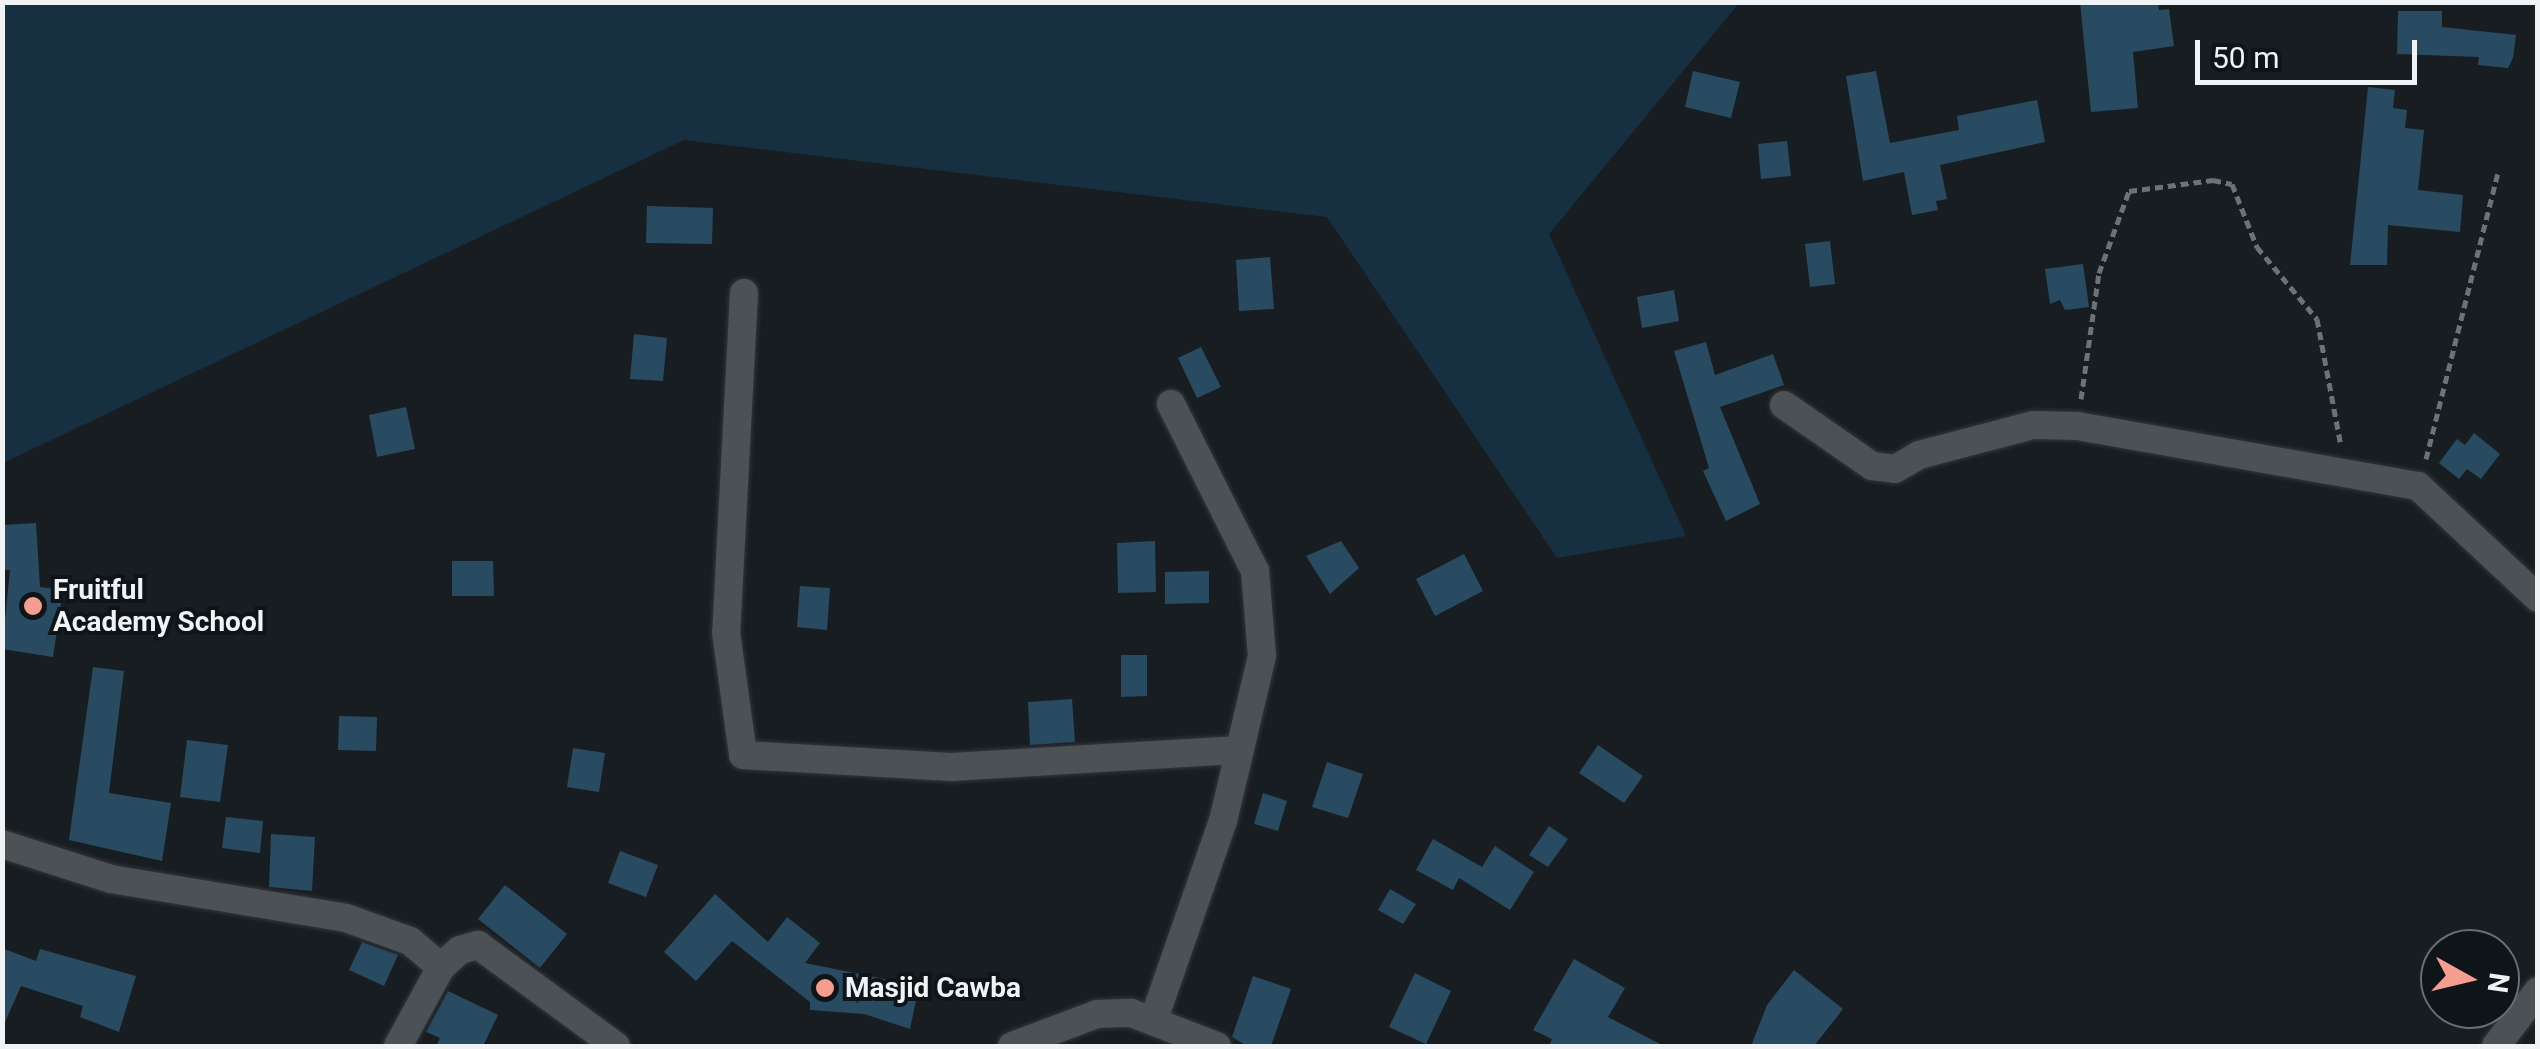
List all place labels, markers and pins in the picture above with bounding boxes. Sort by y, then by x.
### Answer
place label: Fruitful Academy School [53,573,264,639]
marker: Fruitful Academy School [22,595,44,617]
place label: Masjid Cawba [845,971,1021,1005]
marker: Masjid Cawba [814,977,836,999]

